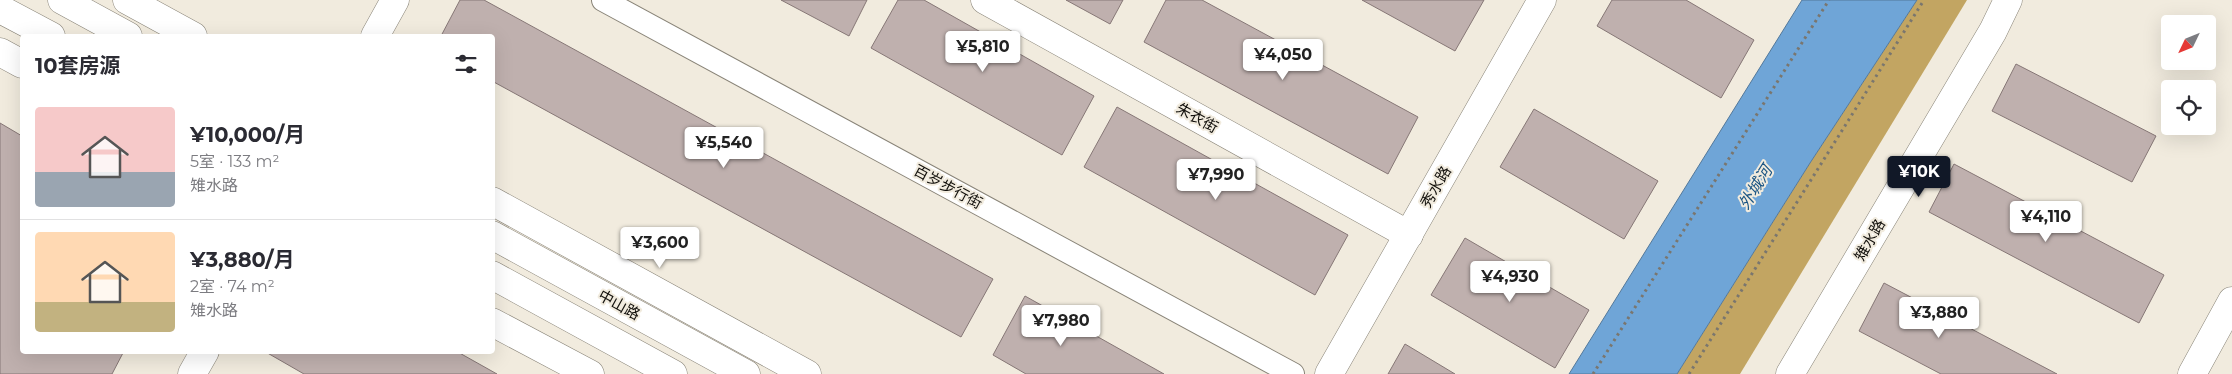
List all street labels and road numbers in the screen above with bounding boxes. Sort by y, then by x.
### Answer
street label: 朱衣街 [1173,98,1222,137]
street label: 百岁步行街 [911,161,986,213]
street label: 秀水路 [1416,163,1455,211]
street label: 雉水路 [1850,216,1889,264]
street label: 中山路 [595,285,644,324]

